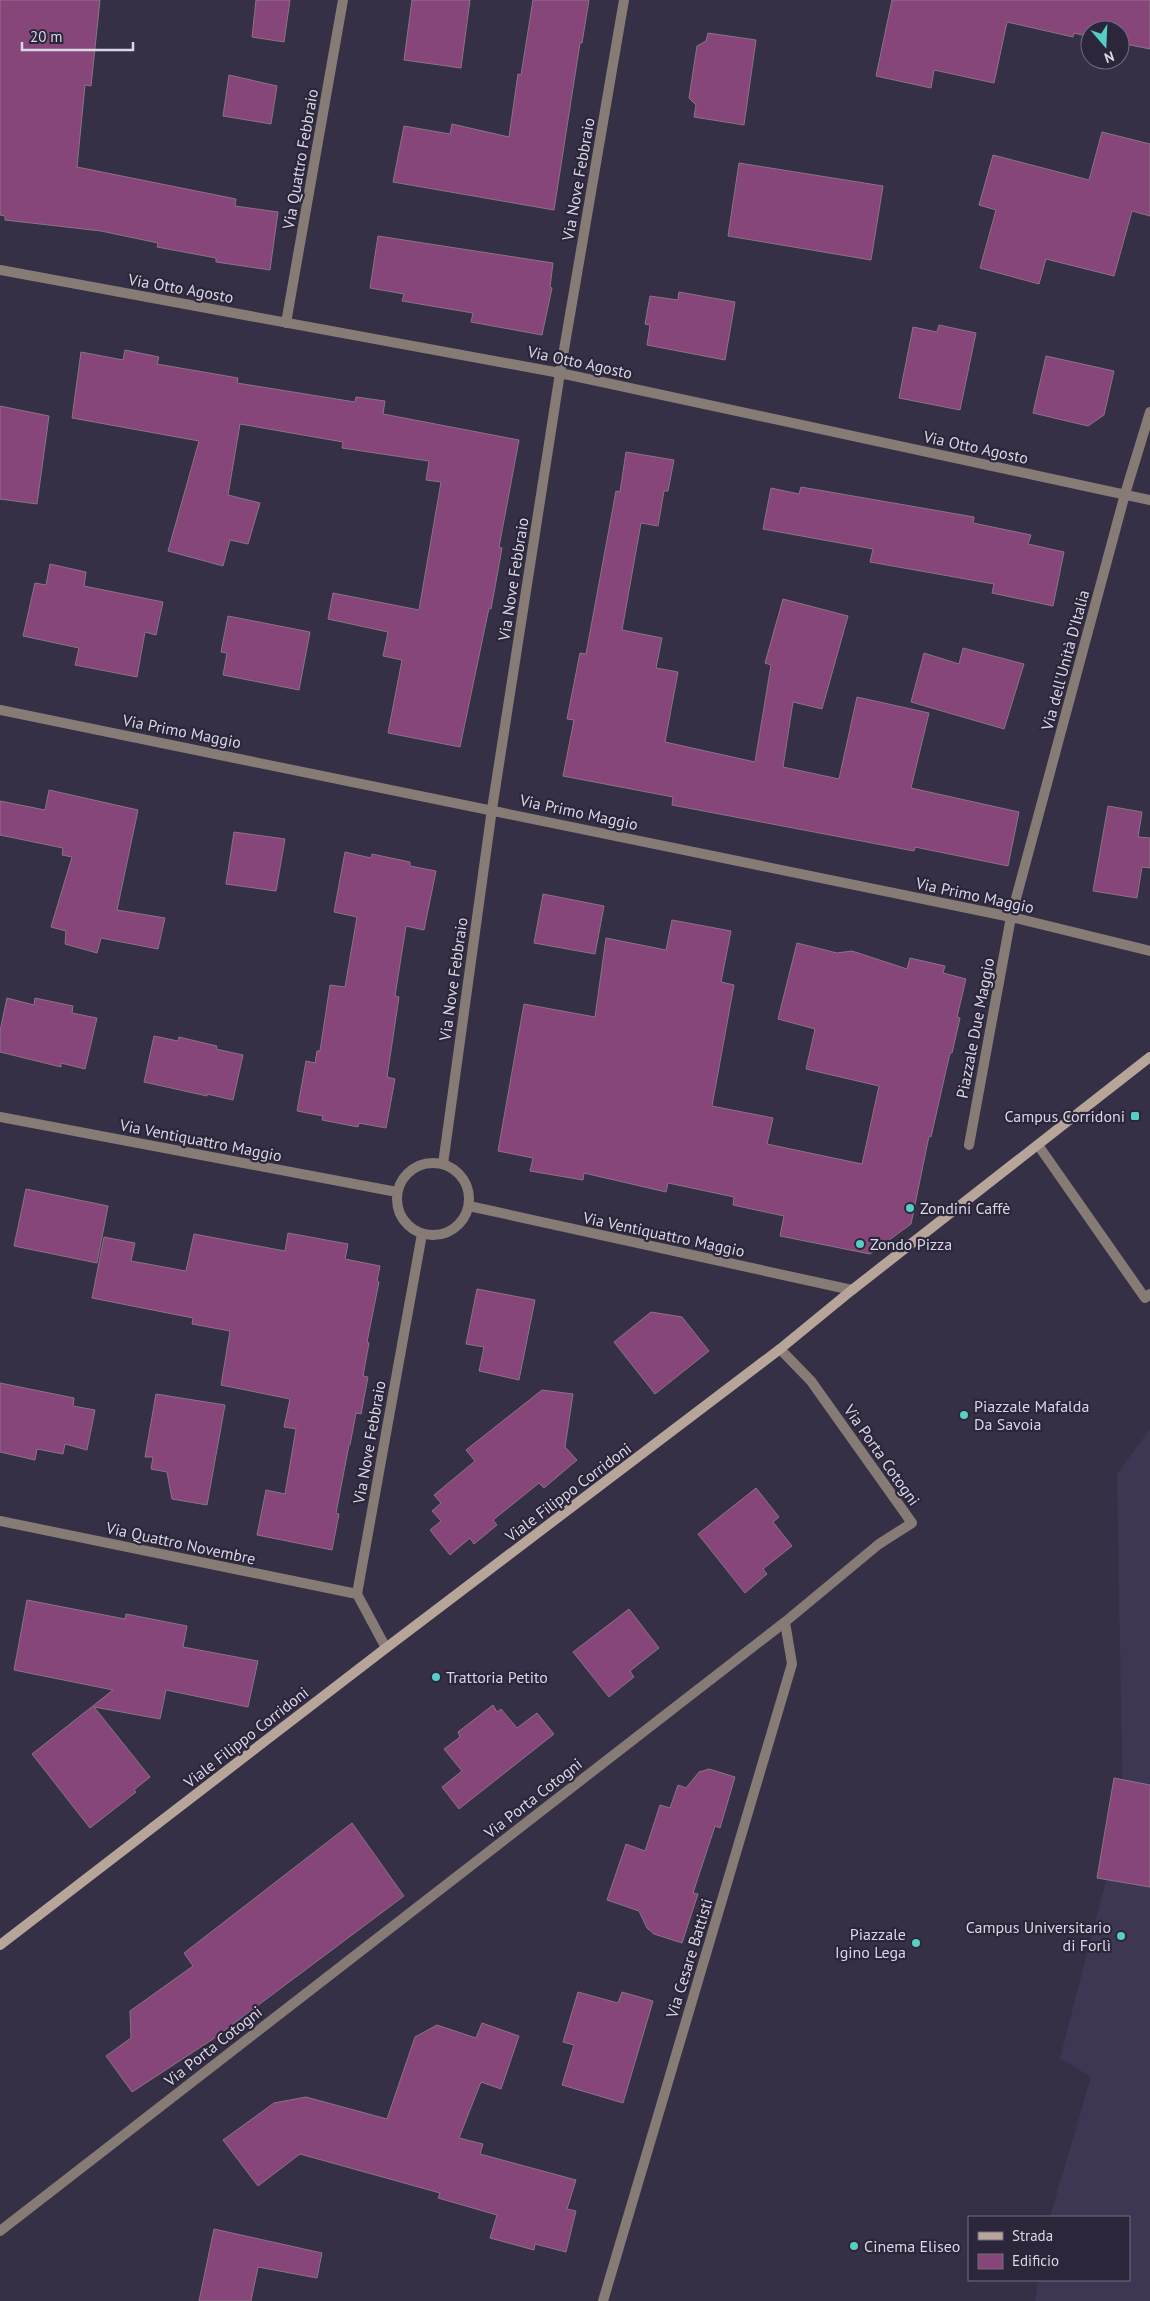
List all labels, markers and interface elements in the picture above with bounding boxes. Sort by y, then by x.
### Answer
scale bar [22,20,134,52]
north arrow [1080,20,1130,70]
text: 20 m [30,27,63,46]
text: N [1102,47,1117,67]
street label: Via Quattro Febbraio [278,87,322,232]
street label: Via Nove Febbraio [557,116,599,243]
street label: Via Otto Agosto [126,269,235,307]
street label: Via Otto Agosto [525,341,634,383]
street label: Via Otto Agosto [921,426,1030,468]
street label: Via Nove Febbraio [493,516,533,643]
street label: Via dell'Unità D'Italia [1036,588,1093,733]
street label: Via Primo Maggio [120,710,243,752]
street label: Via Primo Maggio [517,790,640,834]
street label: Via Primo Maggio [913,873,1036,917]
street label: Via Nove Febbraio [434,916,472,1043]
street label: Piazzale Due Maggio [952,956,998,1100]
place label: Campus Corridoni [1004,1106,1125,1126]
marker: Campus Corridoni [1129,1110,1141,1122]
street label: Via Ventiquattro Maggio [117,1114,284,1166]
place label: Zondini Caffè [920,1198,1010,1218]
marker: Zondini Caffè [904,1202,916,1214]
street label: Via Ventiquattro Maggio [580,1207,747,1261]
place label: Zondo Pizza [870,1234,952,1254]
marker: Zondo Pizza [854,1238,866,1250]
street label: Via Nove Febbraio [348,1379,390,1506]
place label: Piazzale Mafalda Da Savoia [974,1396,1089,1434]
street label: Via Porta Cotogni [839,1400,924,1509]
marker: Piazzale Mafalda Da Savoia [958,1409,970,1421]
street label: Viale Filippo Corridoni [500,1438,635,1547]
street label: Via Quattro Novembre [103,1517,258,1569]
place label: Trattoria Petito [446,1667,548,1687]
marker: Trattoria Petito [430,1671,442,1683]
street label: Viale Filippo Corridoni [179,1682,312,1792]
street label: Via Porta Cotogni [479,1754,586,1843]
street label: Via Cesare Battisti [661,1896,717,2021]
place label: Campus Universitario di Forlì [966,1917,1111,1955]
place label: Piazzale Igino Lega [835,1924,906,1962]
marker: Campus Universitario di Forlì [1115,1930,1127,1942]
marker: Piazzale Igino Lega [910,1937,922,1949]
street label: Via Porta Cotogni [159,2002,266,2091]
legend [968,2216,1130,2281]
text: Strada [1012,2226,1053,2245]
place label: Cinema Eliseo [864,2236,960,2256]
marker: Cinema Eliseo [848,2240,860,2252]
text: Edificio [1012,2251,1059,2270]

